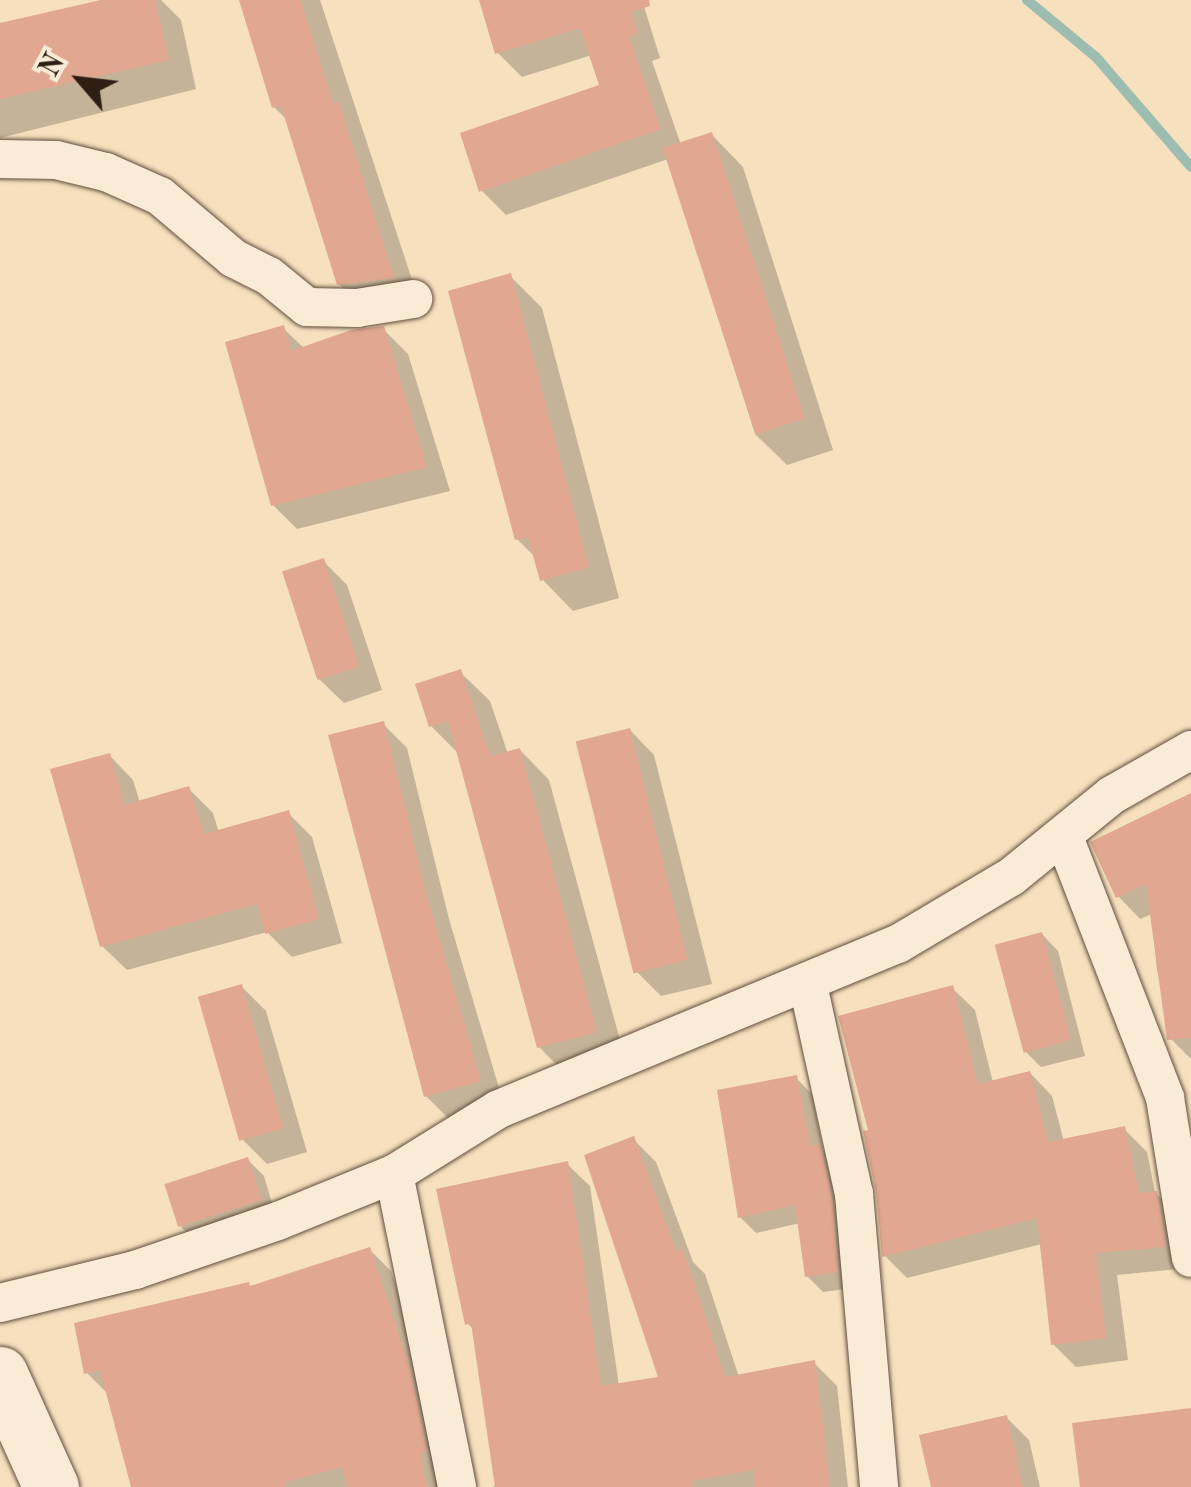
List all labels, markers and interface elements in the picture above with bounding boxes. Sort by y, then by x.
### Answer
north arrow [30,30,130,130]
text: N [36,50,71,82]

